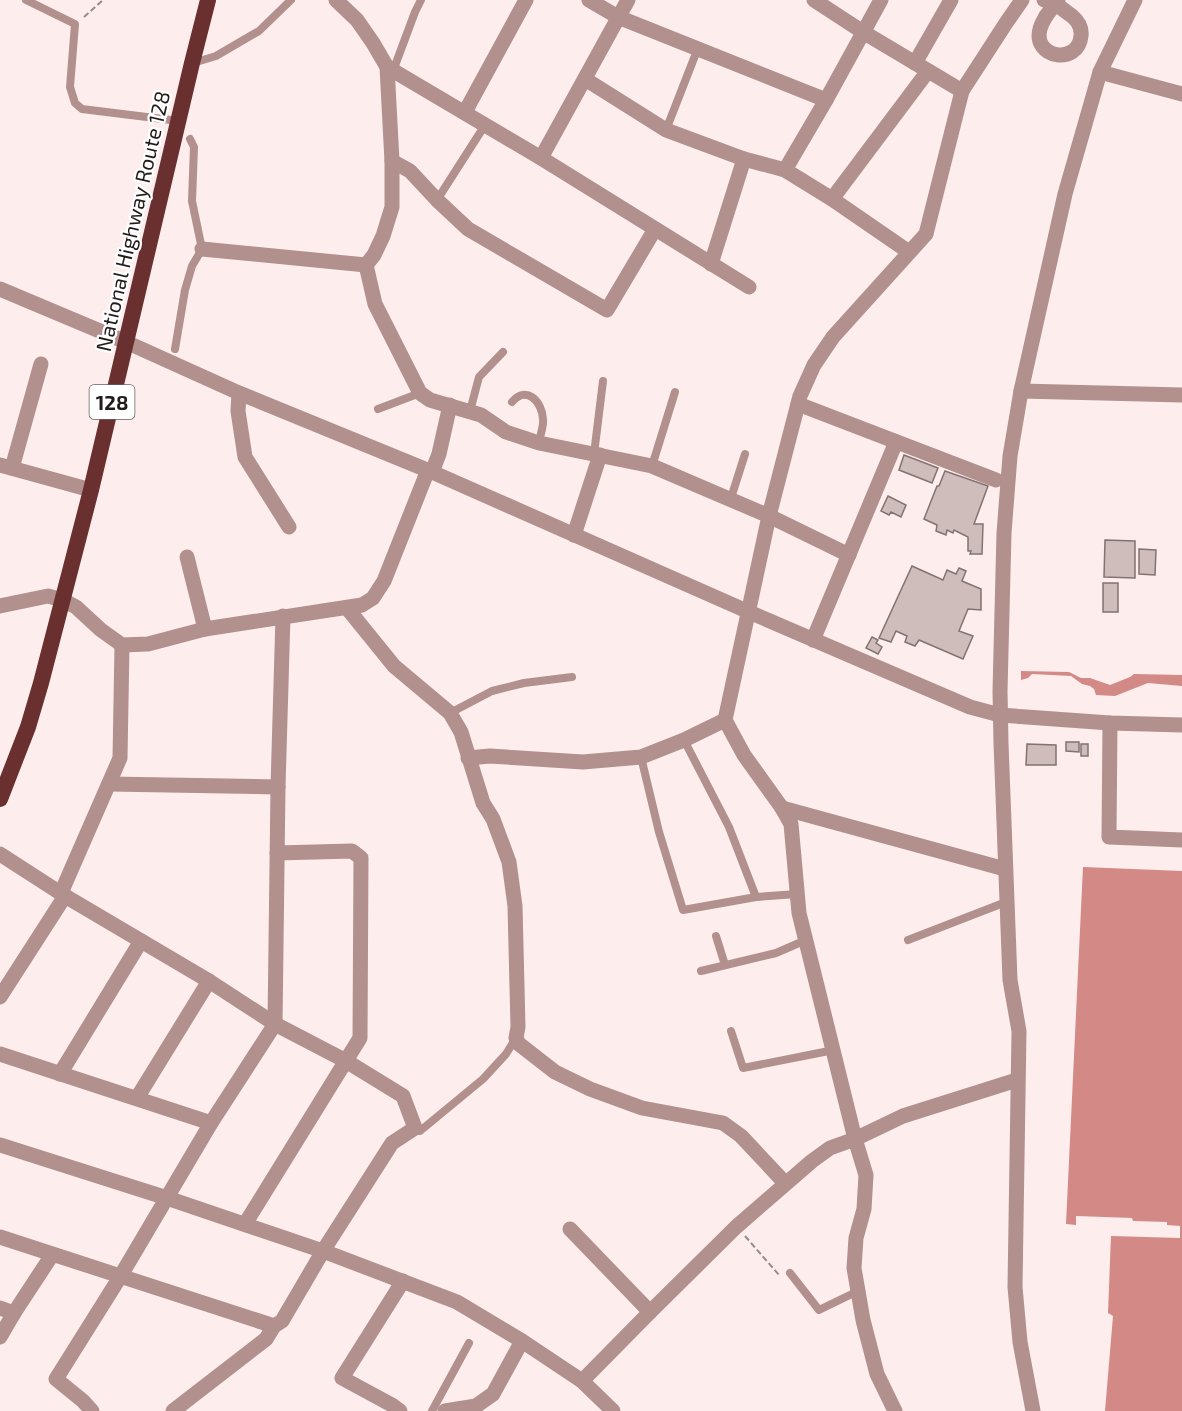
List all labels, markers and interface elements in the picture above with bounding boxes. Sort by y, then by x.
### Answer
street label: National Highway Route 128 [90,88,174,354]
road number: 128 [90,385,134,419]

